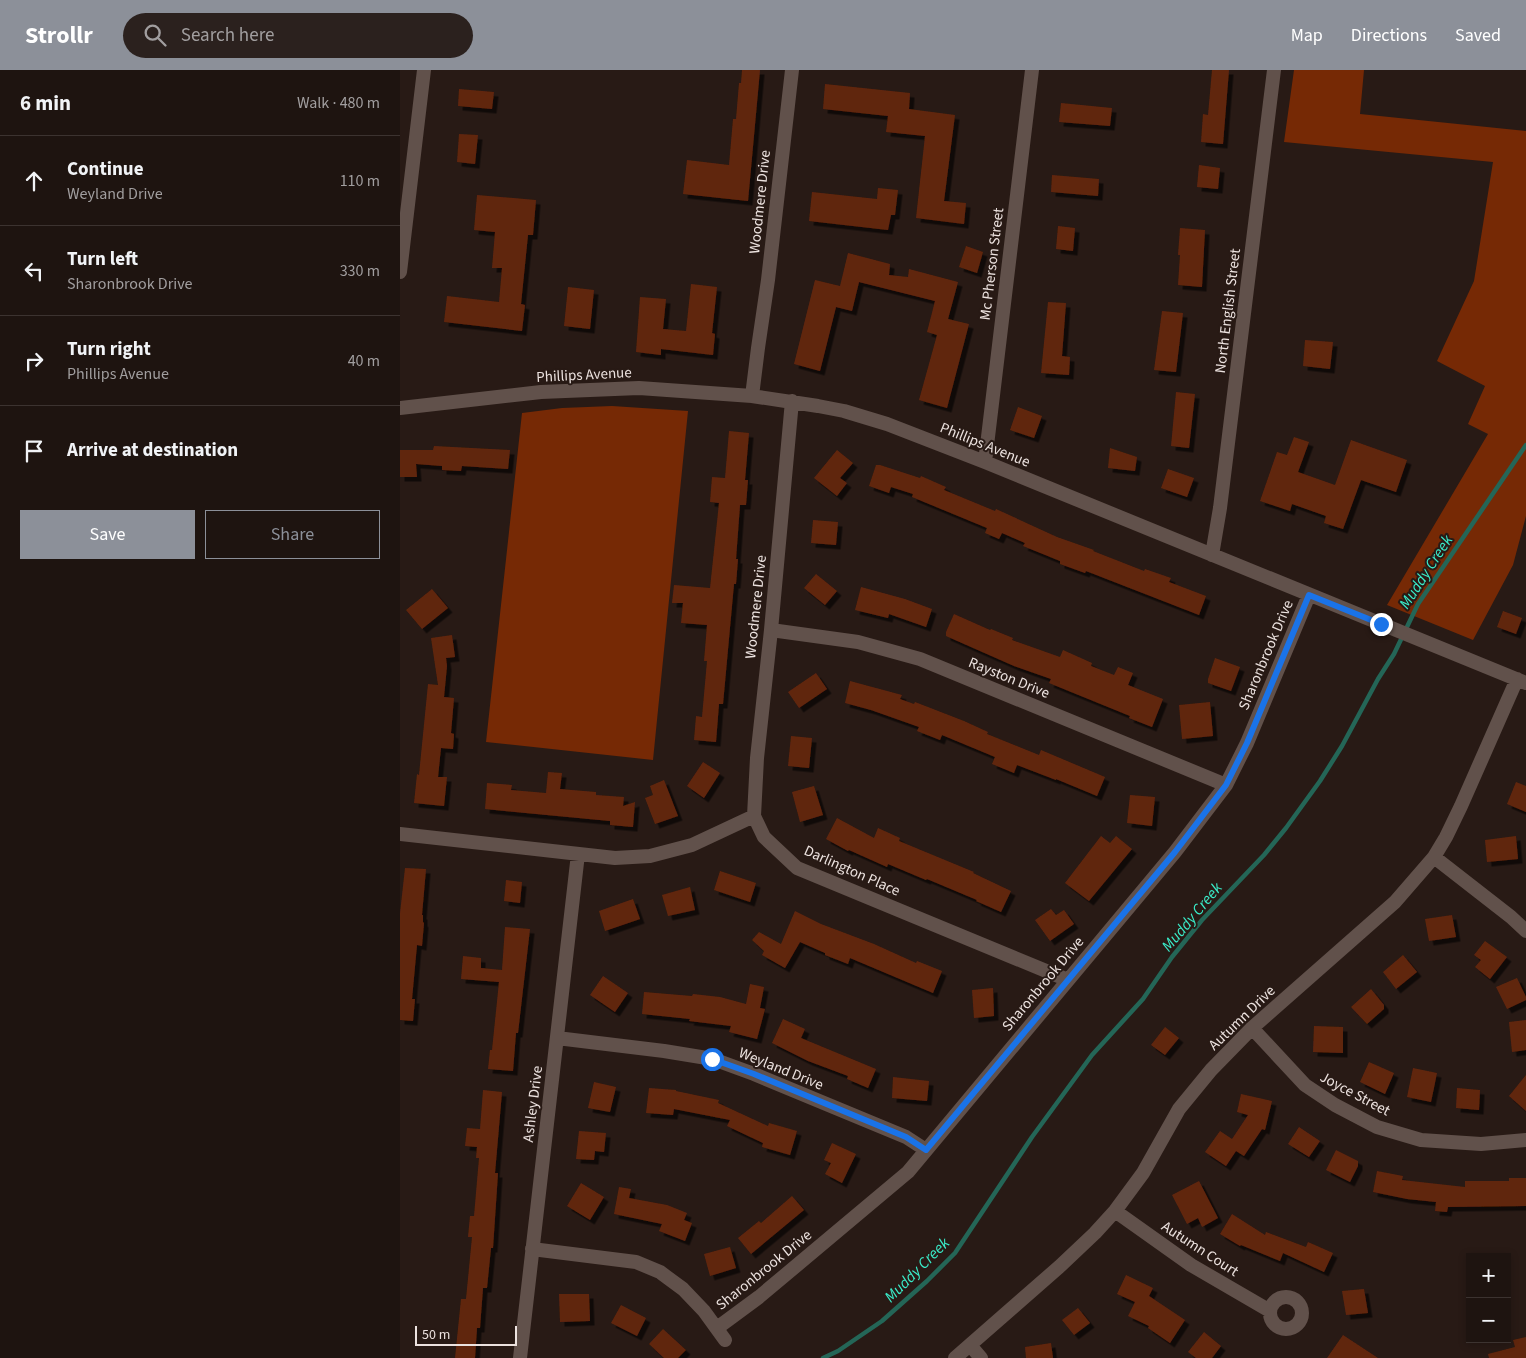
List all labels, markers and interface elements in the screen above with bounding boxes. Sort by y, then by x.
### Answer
search box [123,13,473,58]
text: Strollr [25,18,93,53]
icon: search [141,21,169,49]
text: Search here [181,22,274,49]
text: Map [1291,23,1323,48]
text: Directions [1351,23,1427,48]
text: Saved [1455,23,1501,48]
text: 6 min [20,88,71,118]
text: Walk · 480 m [297,92,380,114]
street label: Woodmere Drive [744,149,776,255]
text: Continue [67,156,144,183]
icon: ahead [20,167,48,195]
text: 110 m [340,170,380,192]
text: Weyland Drive [67,183,163,205]
street label: Mc Pherson Street [975,207,1009,321]
text: Turn left [67,246,138,273]
street label: North English Street [1210,247,1246,375]
icon: left [20,257,48,285]
text: 330 m [340,260,380,282]
text: Sharonbrook Drive [67,273,193,295]
text: Turn right [67,336,151,363]
icon: right [20,347,48,375]
text: 40 m [348,350,380,372]
street label: Phillips Avenue [536,362,632,388]
text: Phillips Avenue [67,363,169,385]
street label: Phillips Avenue [937,417,1033,473]
icon: arrive [20,437,48,465]
text: Arrive at destination [67,437,238,464]
button: Save [20,510,195,559]
button: Share [205,510,380,559]
water label: Muddy Creek [1394,530,1458,613]
street label: Woodmere Drive [740,554,772,660]
street label: Sharonbrook Drive [1233,597,1299,713]
route end [1370,613,1393,636]
street label: Rayston Drive [965,652,1053,704]
street label: Darlington Place [801,840,903,902]
water label: Muddy Creek [1157,877,1228,956]
street label: Sharonbrook Drive [997,932,1089,1036]
street label: Autumn Drive [1204,981,1280,1055]
street label: Weyland Drive [735,1042,827,1096]
route start [701,1048,724,1071]
street label: Ashley Drive [518,1065,548,1143]
street label: Joyce Street [1316,1067,1394,1121]
street label: Autumn Court [1157,1216,1243,1282]
street label: Sharonbrook Drive [712,1225,816,1315]
water label: Muddy Creek [879,1232,955,1308]
map controls [1466,1253,1511,1343]
button: + [1466,1253,1511,1298]
button: − [1466,1298,1511,1343]
scale bar [415,1323,518,1346]
text: 50 m [422,1325,450,1345]

